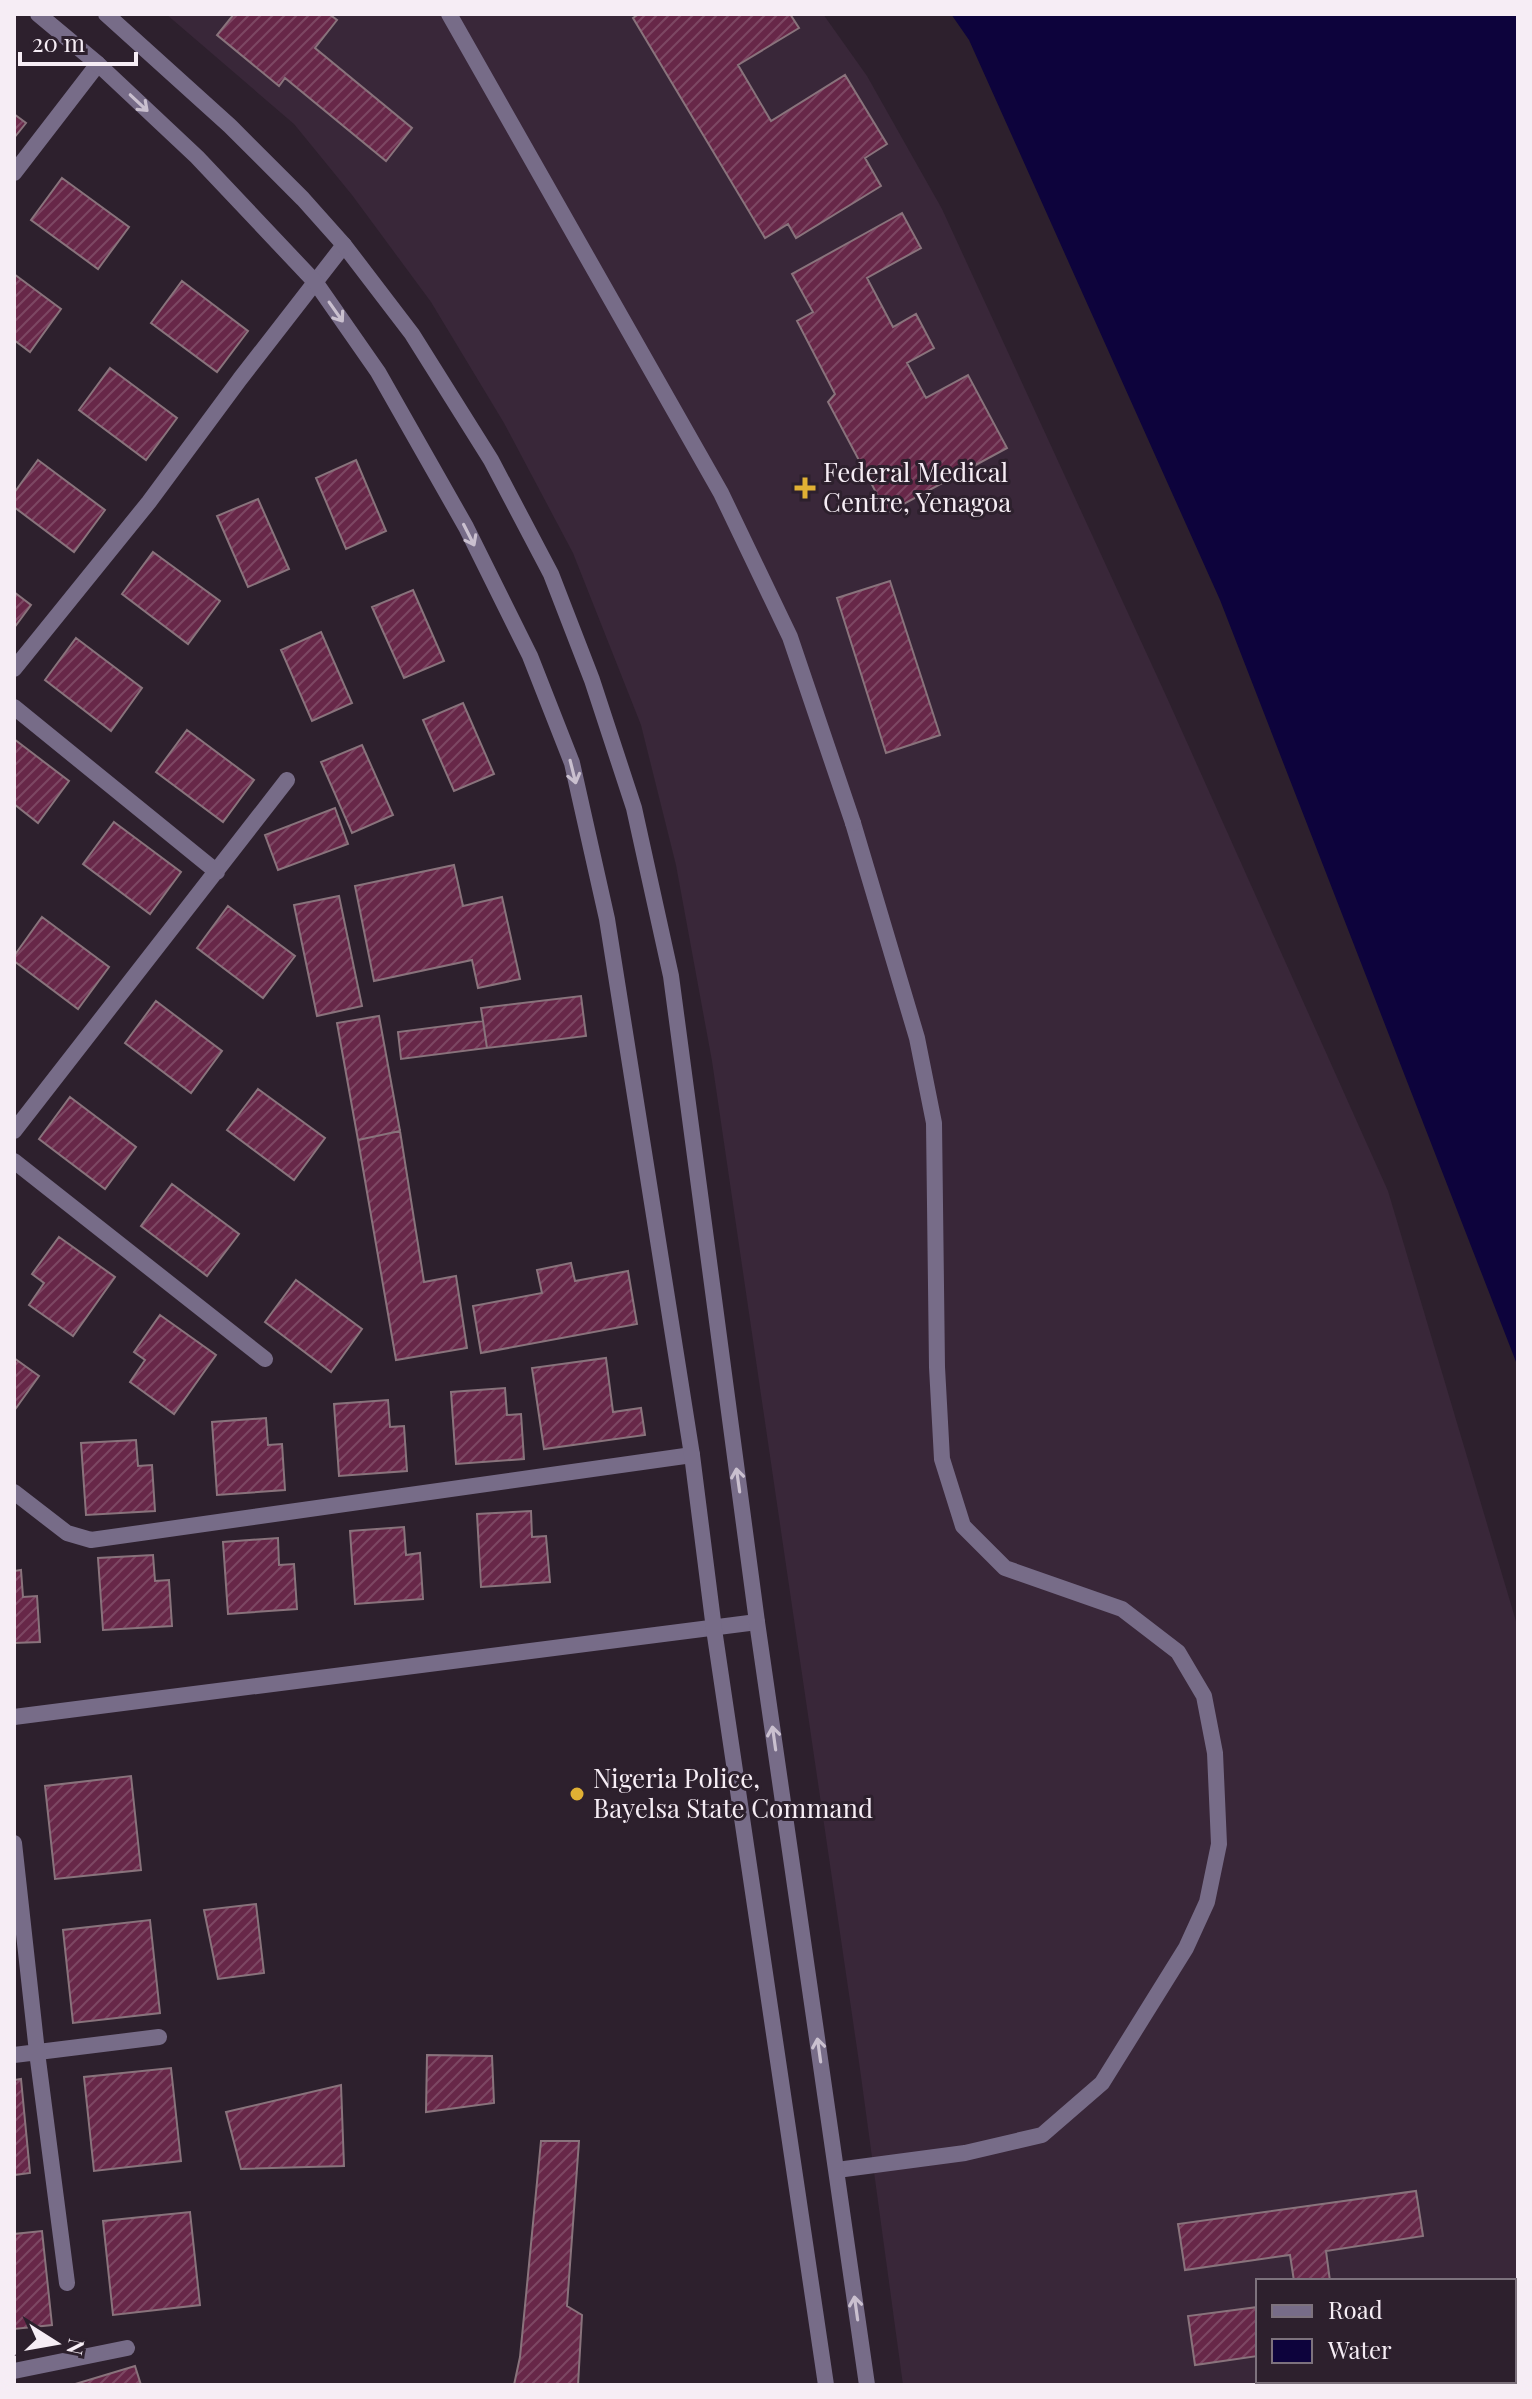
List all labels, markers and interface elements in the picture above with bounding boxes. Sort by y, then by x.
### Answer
scale bar [20,16,136,66]
text: 20 m [32,26,85,58]
one-way arrow [129,93,149,112]
one-way arrow [328,300,344,322]
place label: Federal Medical Centre, Yenagoa [823,454,1011,519]
marker: Federal Medical Centre, Yenagoa [794,477,816,499]
one-way arrow [462,522,478,546]
one-way arrow [567,759,582,785]
one-way arrow [730,1468,745,1493]
one-way arrow [766,1726,781,1751]
place label: Nigeria Police, Bayelsa State Command [593,1760,873,1825]
marker: Nigeria Police, Bayelsa State Command [568,1785,586,1803]
one-way arrow [811,2038,826,2064]
legend [1256,2279,1516,2383]
text: Road [1328,2293,1383,2325]
one-way arrow [848,2296,863,2321]
north arrow [16,2303,96,2383]
text: Water [1327,2333,1392,2365]
text: N [60,2336,93,2358]

